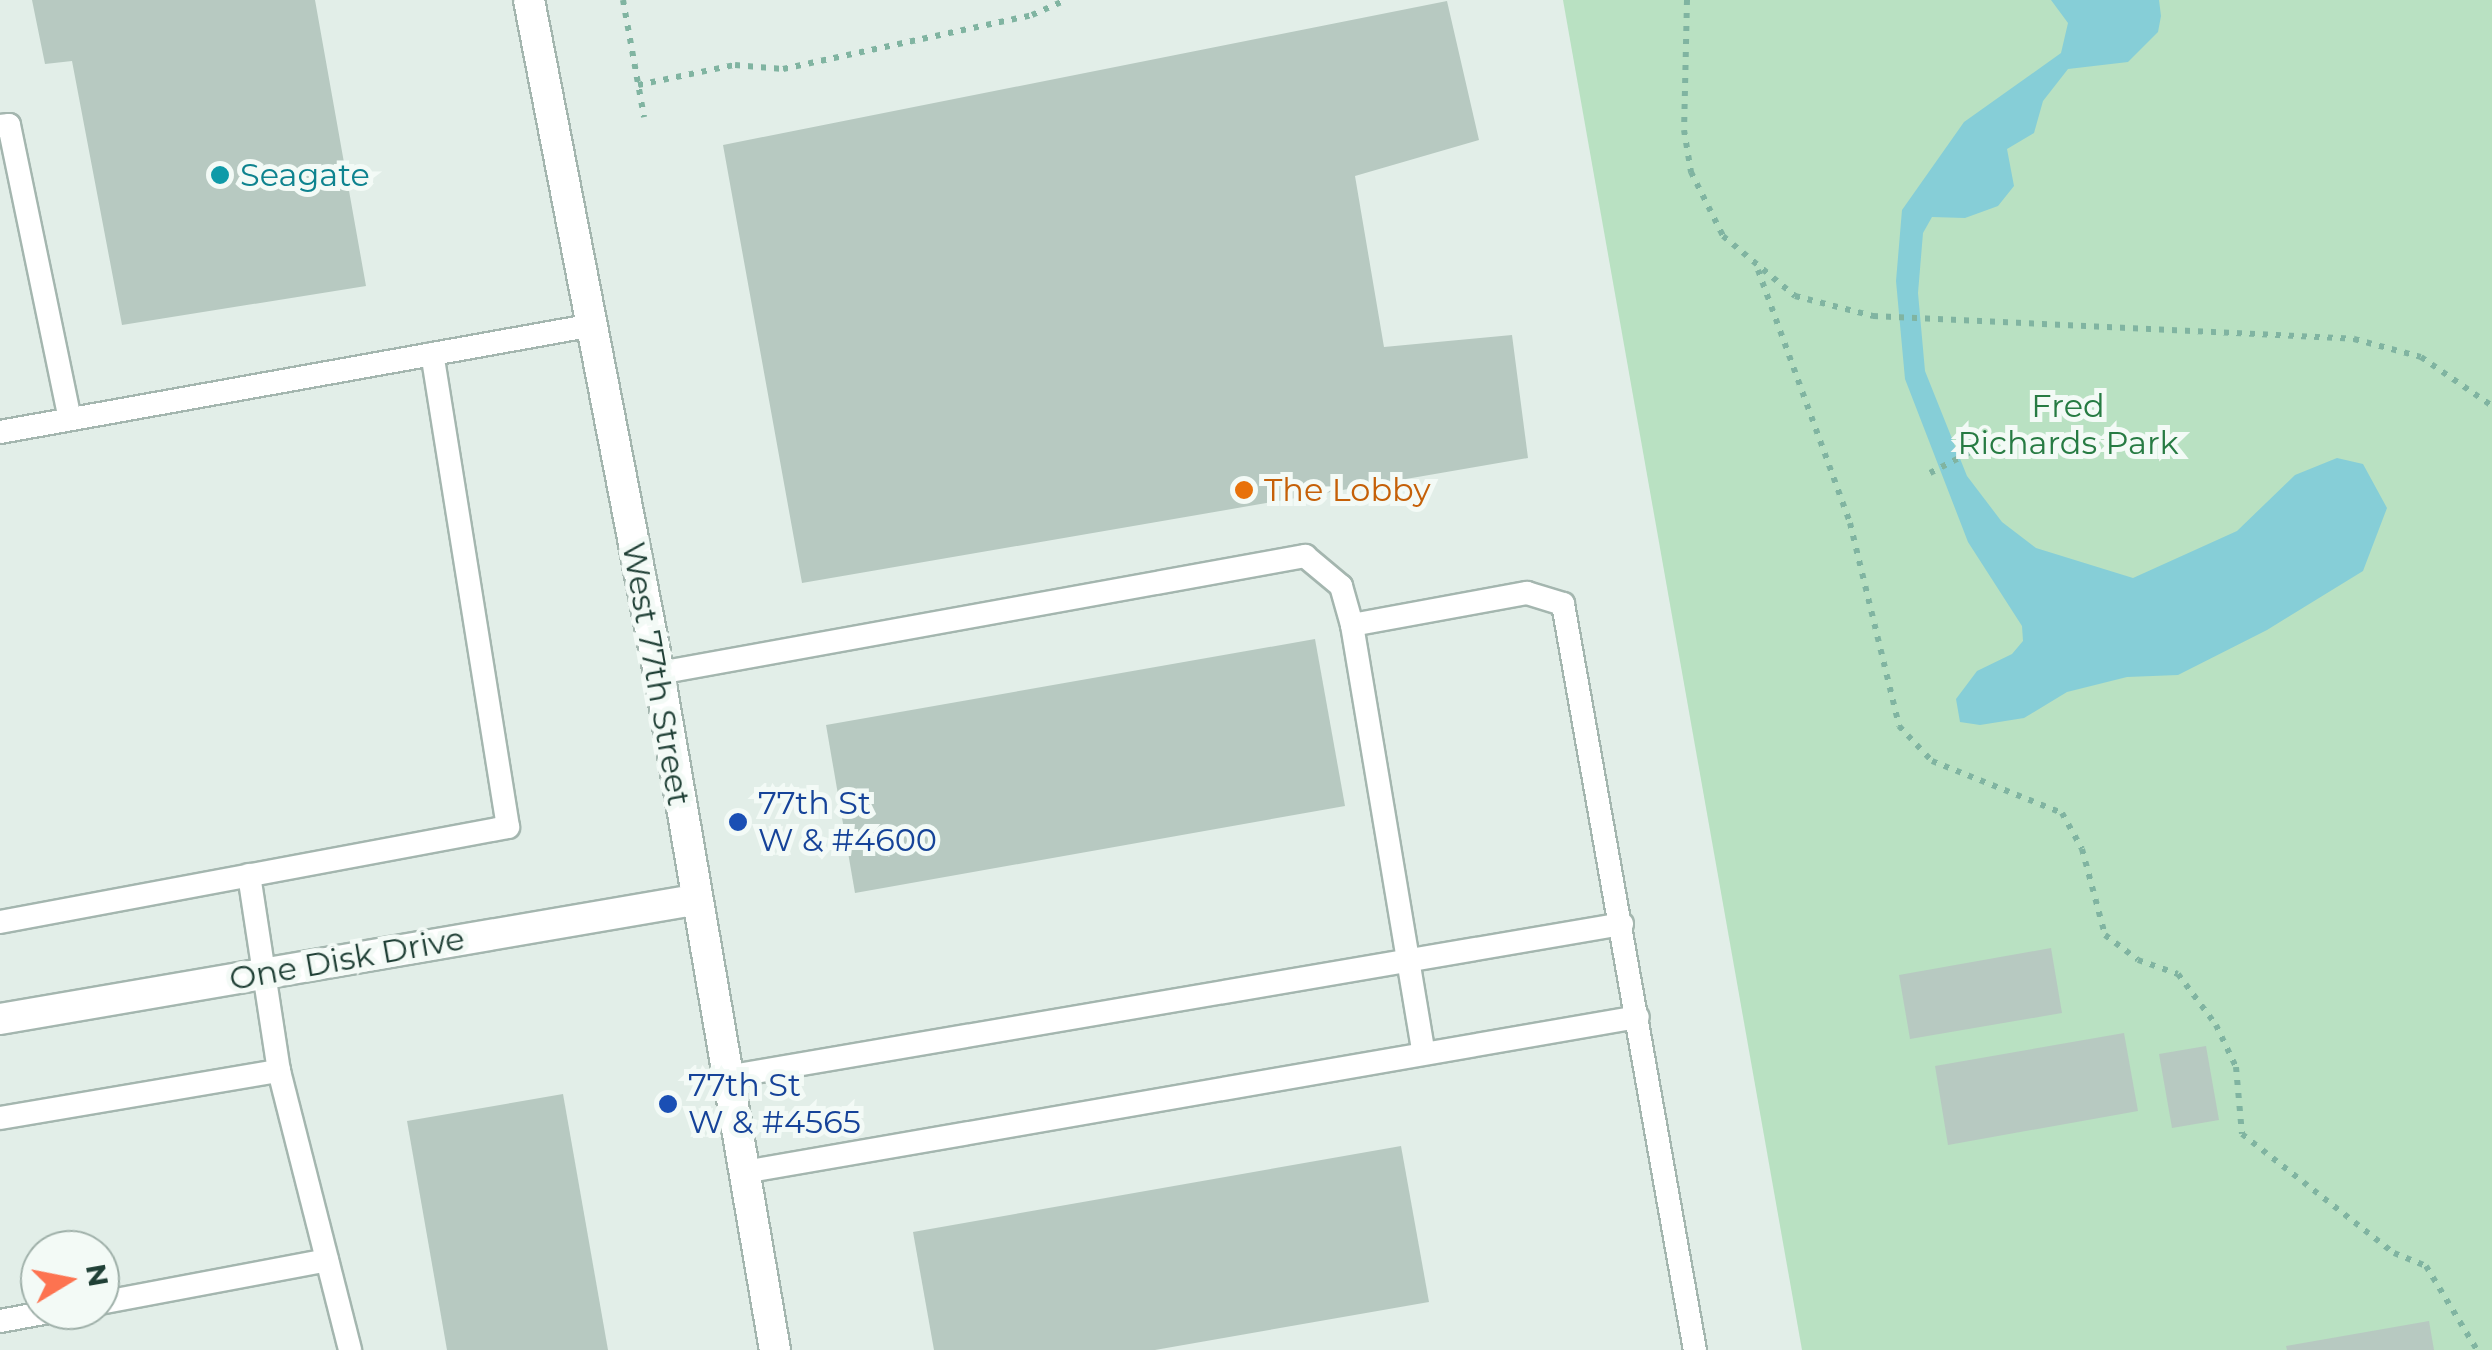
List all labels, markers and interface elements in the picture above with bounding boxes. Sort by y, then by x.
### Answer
place label: Seagate [240,156,370,194]
marker: Seagate [209,164,231,186]
park label: Fred Richards Park [1957,388,2179,463]
place label: The Lobby [1264,471,1431,509]
marker: The Lobby [1233,479,1255,501]
street label: West 77th Street [614,539,698,809]
place label: 77th St W & #4600 [758,785,937,860]
marker: 77th St W & #4600 [727,811,749,833]
street label: One Disk Drive [226,919,468,999]
place label: 77th St W & #4565 [688,1067,861,1142]
marker: 77th St W & #4565 [657,1093,679,1115]
north arrow [20,1230,120,1330]
text: N [79,1261,116,1289]

